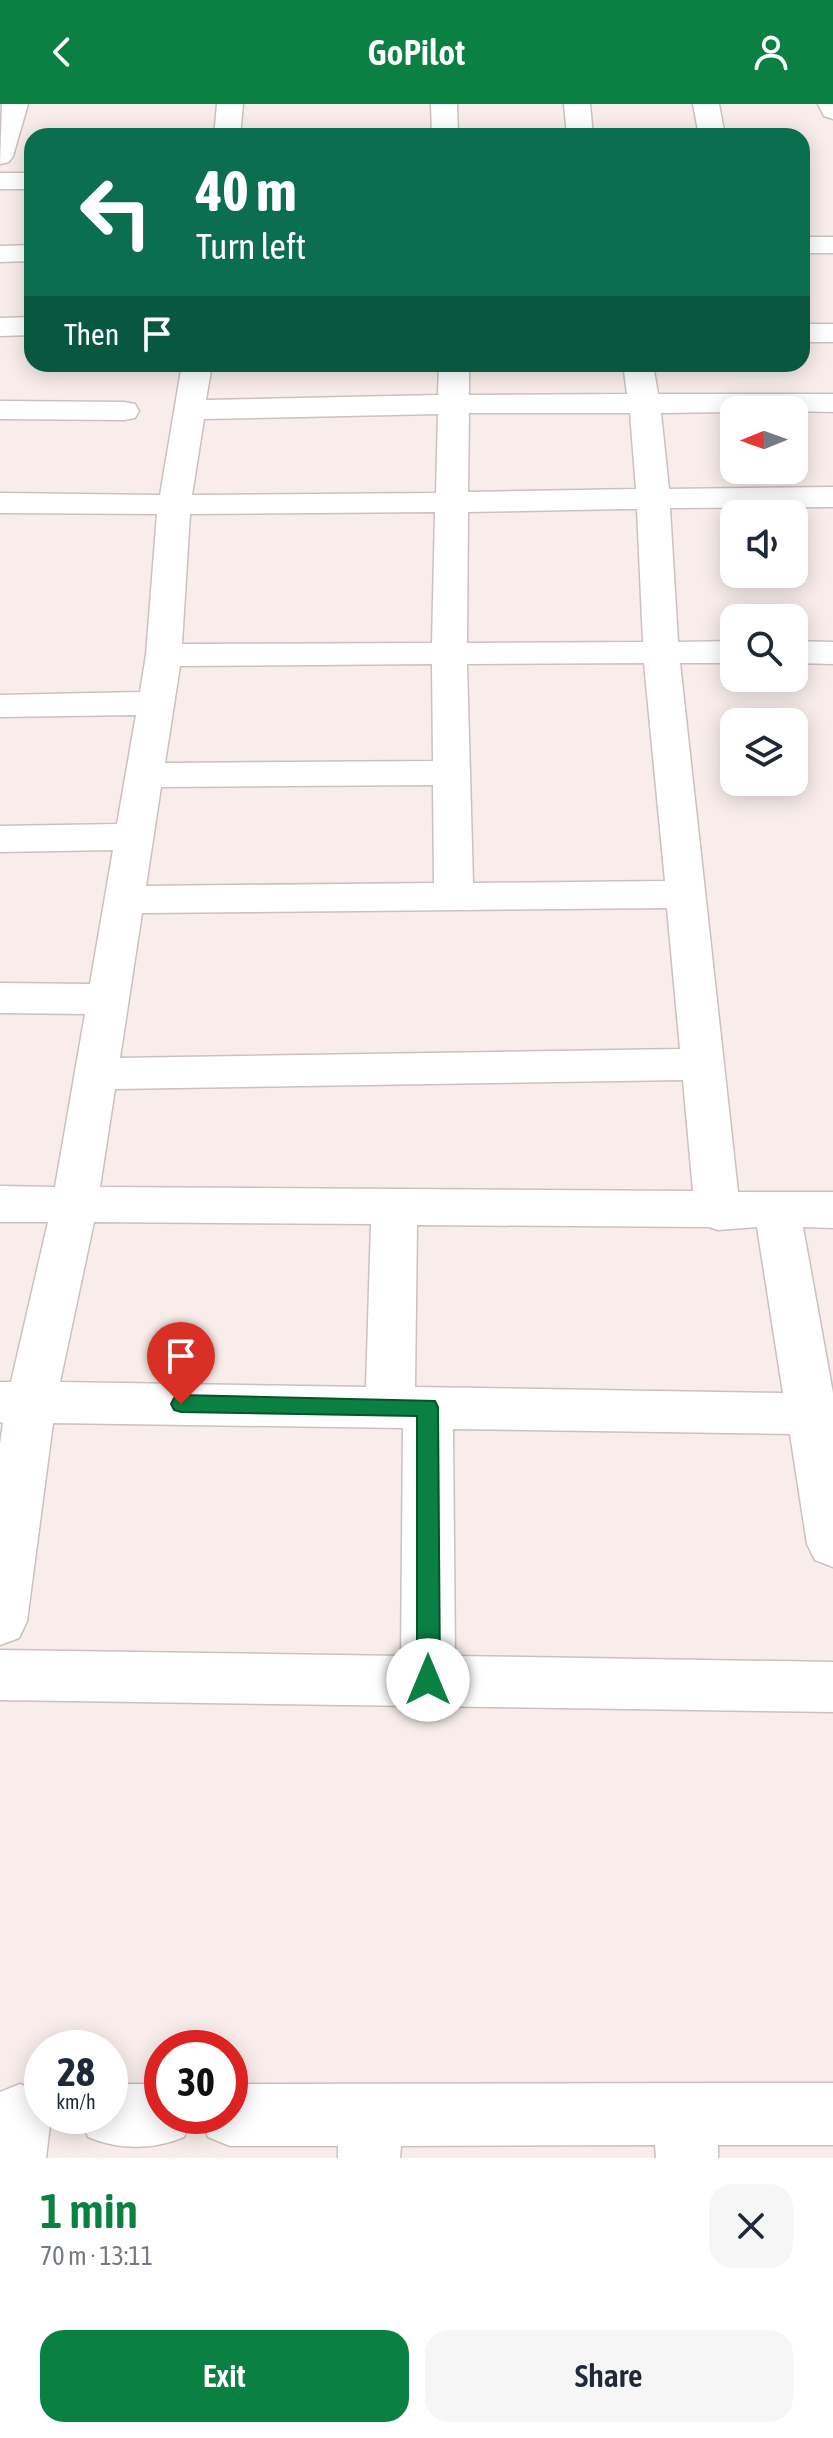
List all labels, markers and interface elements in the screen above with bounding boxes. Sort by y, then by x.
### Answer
icon: back [40,30,84,74]
icon: person [749,30,793,74]
text: GoPilot [368,31,465,73]
text: 40 m [196,159,297,223]
icon: left [64,160,168,264]
text: Turn left [196,225,306,267]
icon: arrive [135,312,179,356]
text: Then [64,317,119,351]
north arrow [720,396,808,484]
map controls [720,396,808,796]
button: sound [720,500,808,588]
button: search [720,604,808,692]
button: layers [720,708,808,796]
pin [147,1322,215,1404]
icon: arrive [159,1334,203,1378]
position arrow [386,1638,470,1722]
speed limit sign: 30 [144,2030,248,2134]
text: 28 [57,2049,95,2094]
text: km/h [56,2090,96,2113]
text: 1 min [40,2183,138,2238]
button: close [709,2184,793,2268]
text: 70 m · 13:11 [40,2241,153,2271]
button: Exit [40,2330,409,2422]
button: Share [425,2330,793,2422]

